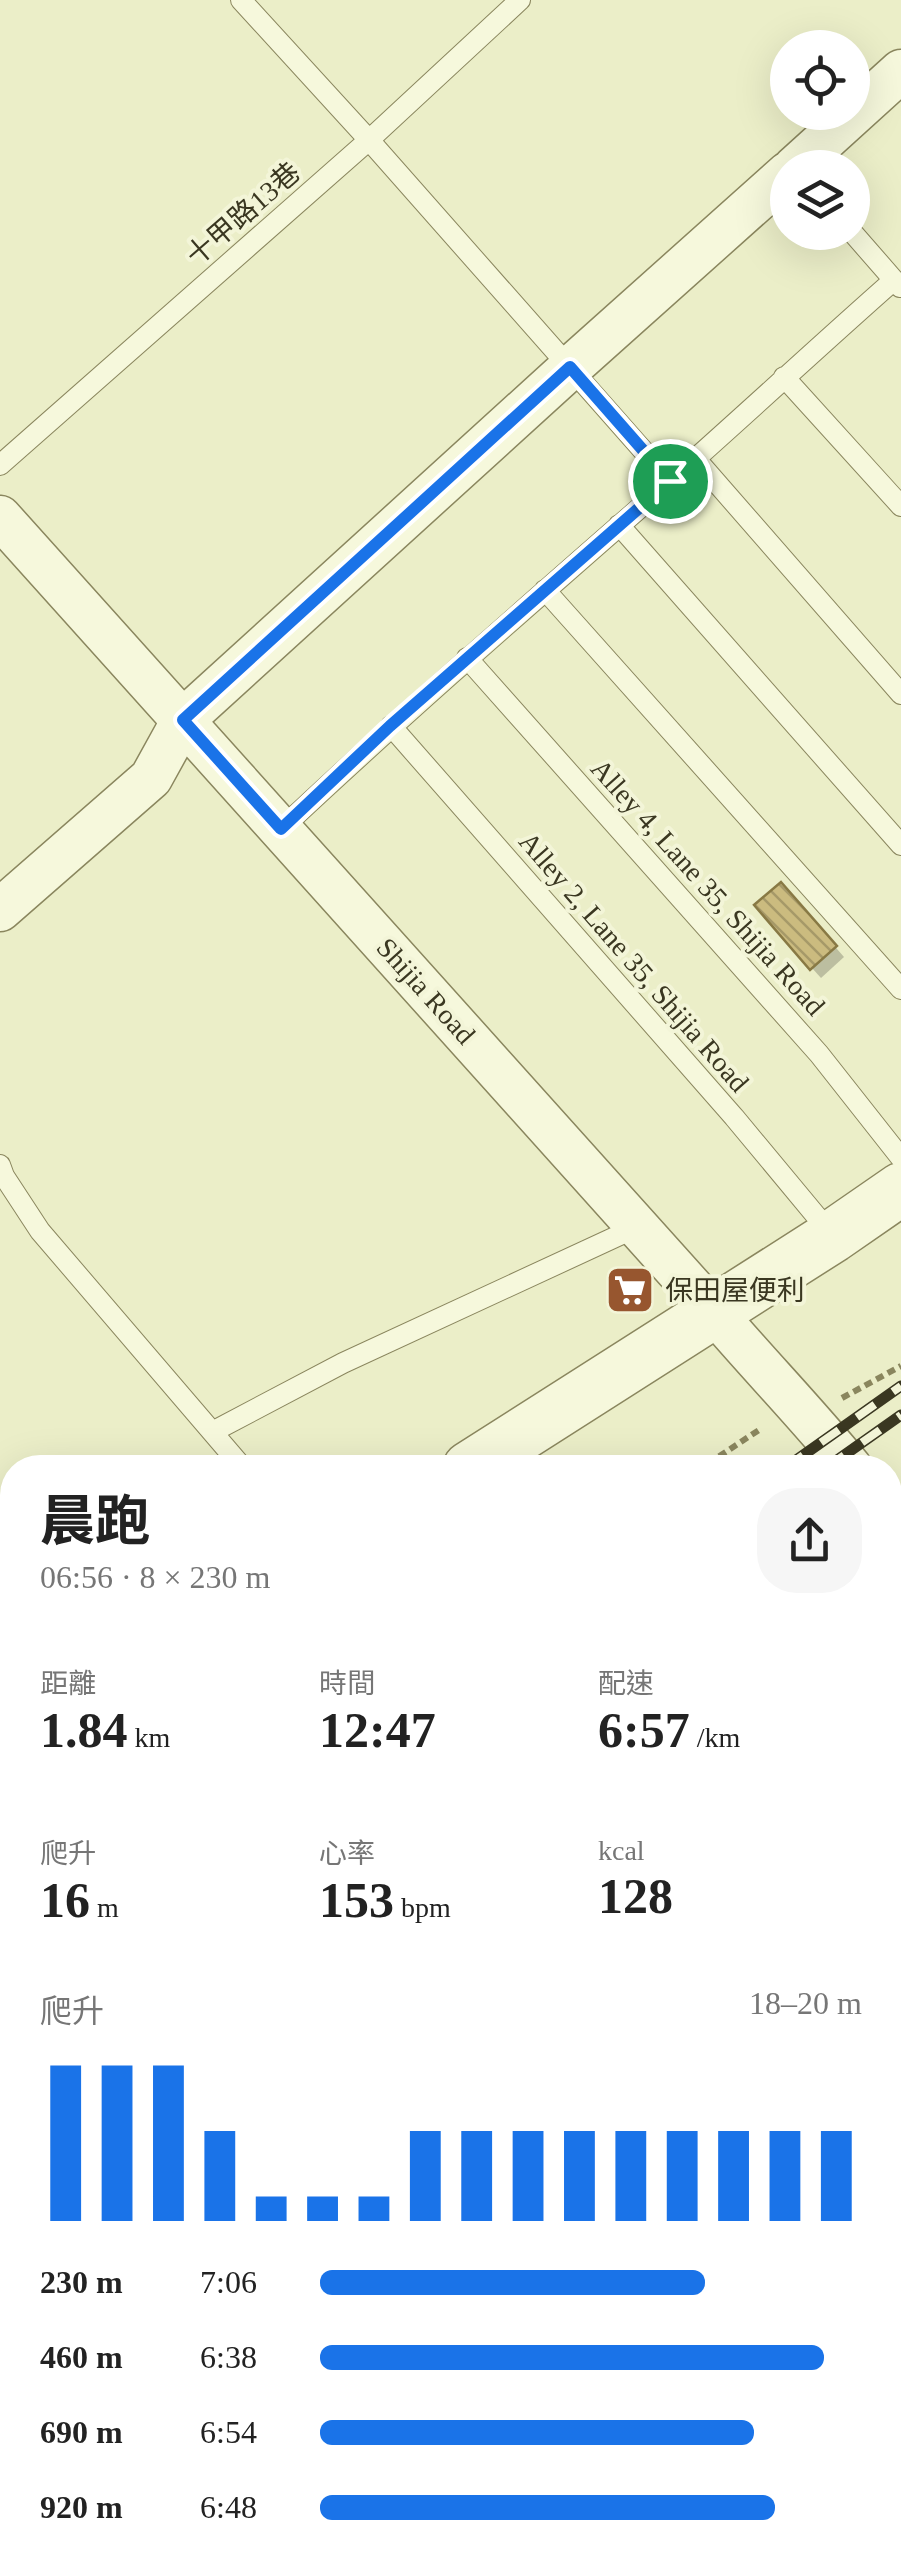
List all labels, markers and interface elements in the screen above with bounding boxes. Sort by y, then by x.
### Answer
map controls [770,30,870,250]
button: locate [770,30,870,130]
button: layers [770,150,870,250]
street label: 十甲路13巷 [180,156,306,272]
pin [628,439,713,524]
icon: arrive [643,454,698,509]
street label: Alley 4, Lane 35, Shijia Road [585,753,831,1021]
street label: Alley 2, Lane 35, Shijia Road [513,826,755,1098]
street label: Shijia Road [371,932,481,1050]
supermarket icon: 保田屋便利 [604,1264,656,1316]
place label: 保田屋便利 [665,1275,805,1306]
button: share [757,1488,862,1593]
text: 晨跑 [40,1491,150,1552]
text: 06:56 · 8 × 230 m [40,1559,270,1595]
text: 距離 [40,1668,96,1699]
text: 時間 [319,1668,375,1699]
text: 配速 [598,1668,654,1699]
text: 1.84 [40,1702,128,1758]
text: 12:47 [319,1702,436,1758]
text: 6:57 [598,1702,690,1758]
text: km [128,1722,170,1753]
text: /km [690,1722,740,1753]
text: kcal [598,1835,645,1866]
text: 爬升 [40,1838,96,1869]
text: 心率 [319,1838,375,1869]
text: 128 [598,1868,673,1924]
text: 16 [40,1872,90,1928]
text: 153 [319,1872,394,1928]
text: m [90,1892,119,1923]
text: bpm [394,1892,451,1923]
text: 18–20 m [749,1985,862,2021]
text: 爬升 [40,1993,104,2029]
text: 230 m [40,2264,123,2300]
text: 7:06 [200,2264,257,2300]
text: 460 m [40,2339,123,2375]
text: 6:38 [200,2339,257,2375]
text: 690 m [40,2414,123,2450]
text: 6:54 [200,2414,257,2450]
text: 920 m [40,2489,123,2525]
text: 6:48 [200,2489,257,2525]

